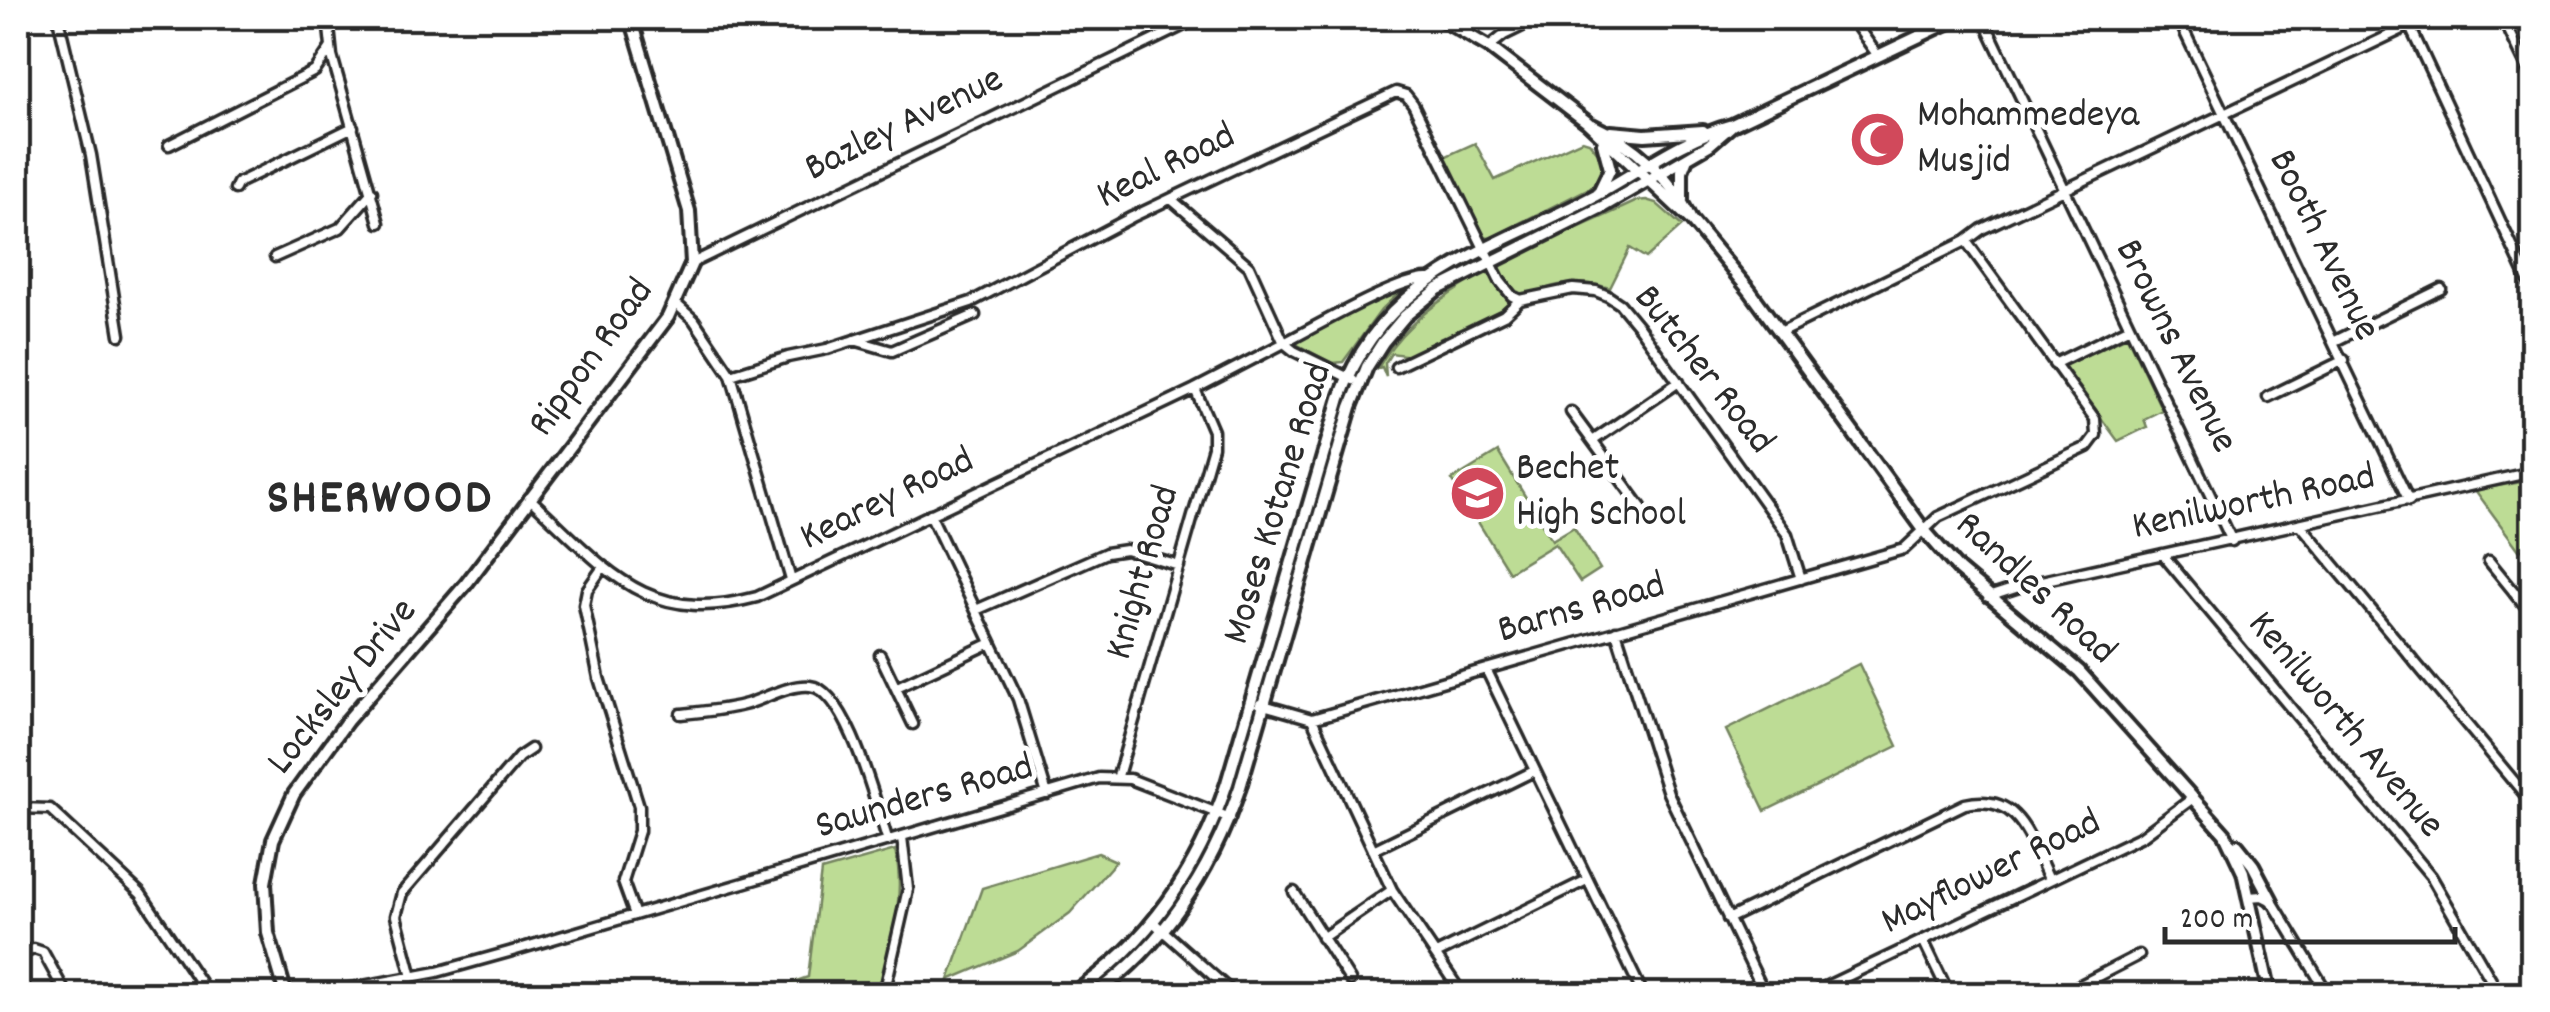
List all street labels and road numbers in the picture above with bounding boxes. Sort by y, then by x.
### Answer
street label: Bazley Avenue [796,53,1014,199]
street label: Keal Road [1088,110,1246,226]
street label: Booth Avenue [2251,141,2393,351]
street label: Browns Avenue [2098,231,2250,463]
street label: Rippon Road [516,268,670,450]
street label: Butcher Road [1617,274,1787,468]
street label: Moses Kotane Road [1210,356,1350,652]
street label: Kearey Road [791,434,985,568]
street label: Kenilworth Road [2127,450,2381,558]
street label: Knight Road [1093,479,1197,667]
street label: Randles Road [1940,500,2128,680]
street label: Barns Road [1492,559,1672,661]
street label: Locksley Drive [255,587,433,789]
street label: Kenilworth Avenue [2232,600,2456,852]
street label: Saunders Road [809,741,1041,857]
street label: Mayflower Road [1872,796,2112,952]

